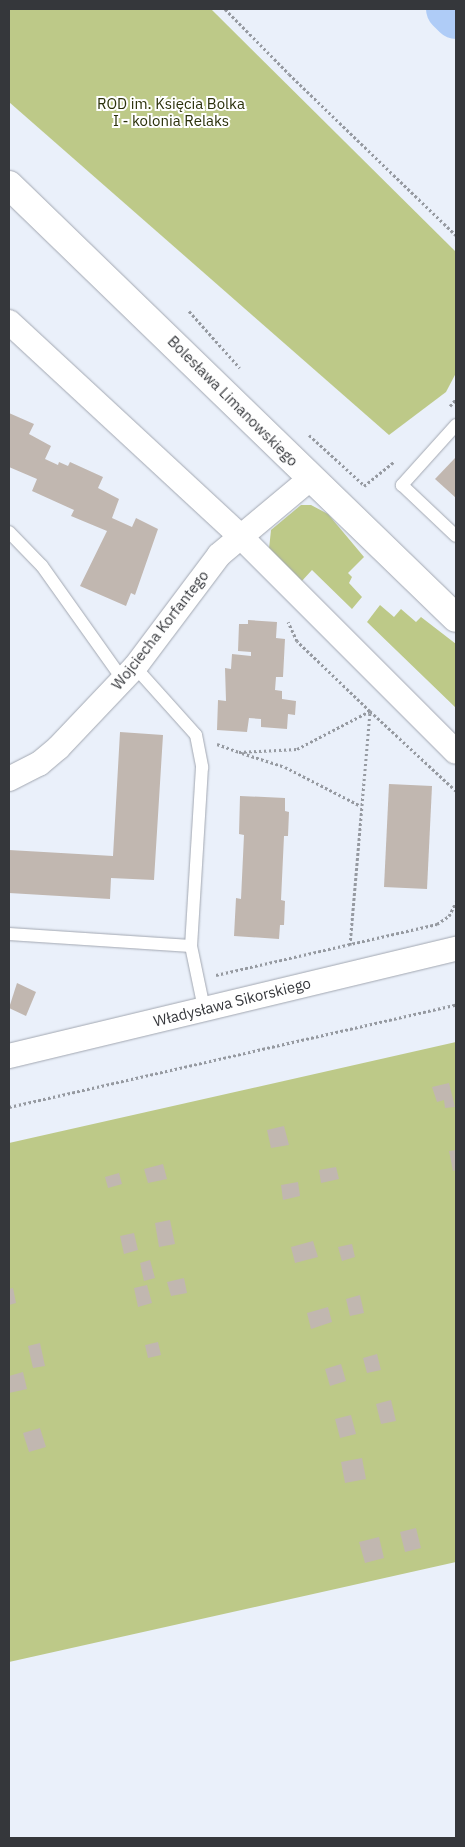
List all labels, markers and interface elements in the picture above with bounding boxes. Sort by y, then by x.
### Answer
park label: ROD im. Księcia Bolka I - kolonia Relaks [97,94,245,129]
street label: Bolesława Limanowskiego [164,332,302,470]
street label: Wojciecha Korfantego [108,567,212,693]
street label: Władysława Sikorskiego [151,974,313,1030]

